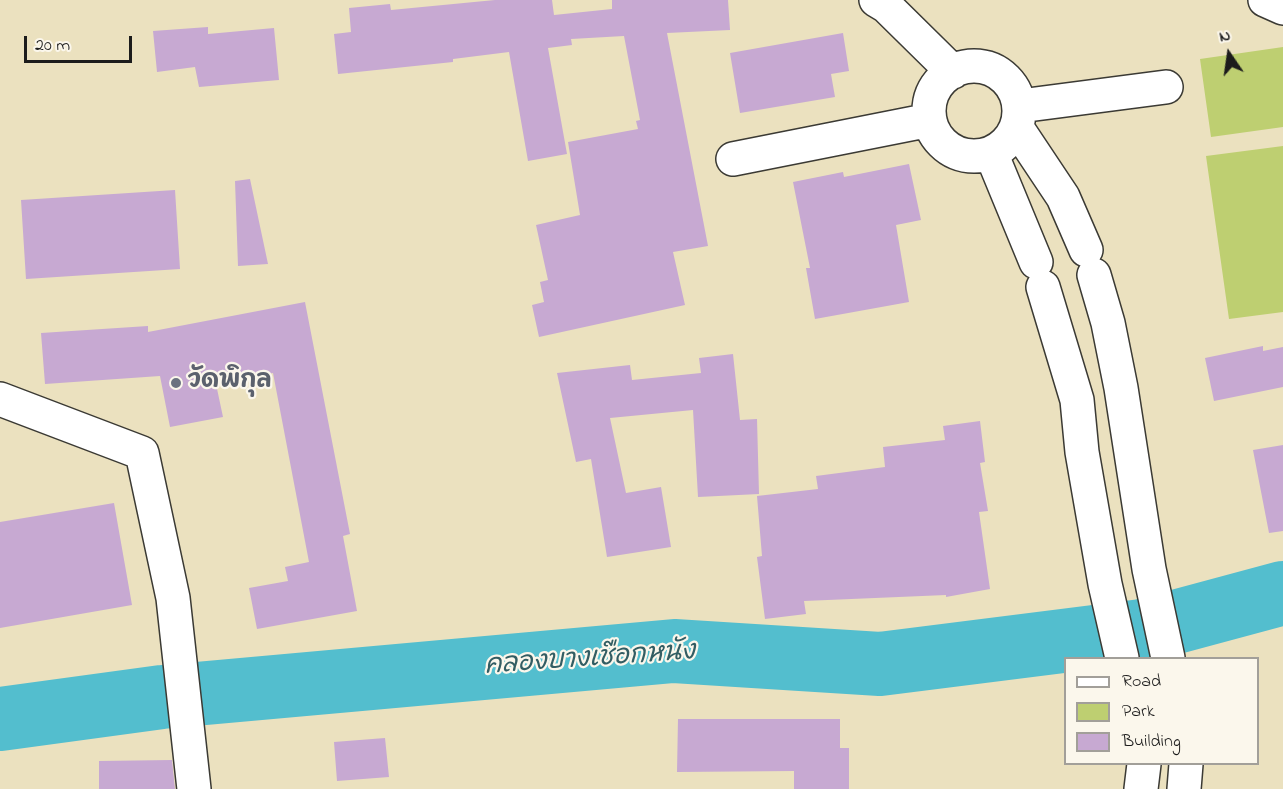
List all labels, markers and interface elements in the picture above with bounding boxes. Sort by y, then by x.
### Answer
scale bar [27,24,135,62]
north arrow [1199,24,1259,84]
text: N [1217,24,1233,49]
text: 20 m [35,33,70,59]
place label: วัดพิกุล [188,369,271,397]
marker: วัดพิกุล [169,376,183,390]
water label: คลองบางเชือกหนัง [484,638,696,684]
legend [1064,657,1259,765]
text: Road [1122,669,1161,695]
text: Park [1122,699,1155,725]
text: Building [1122,729,1181,755]

